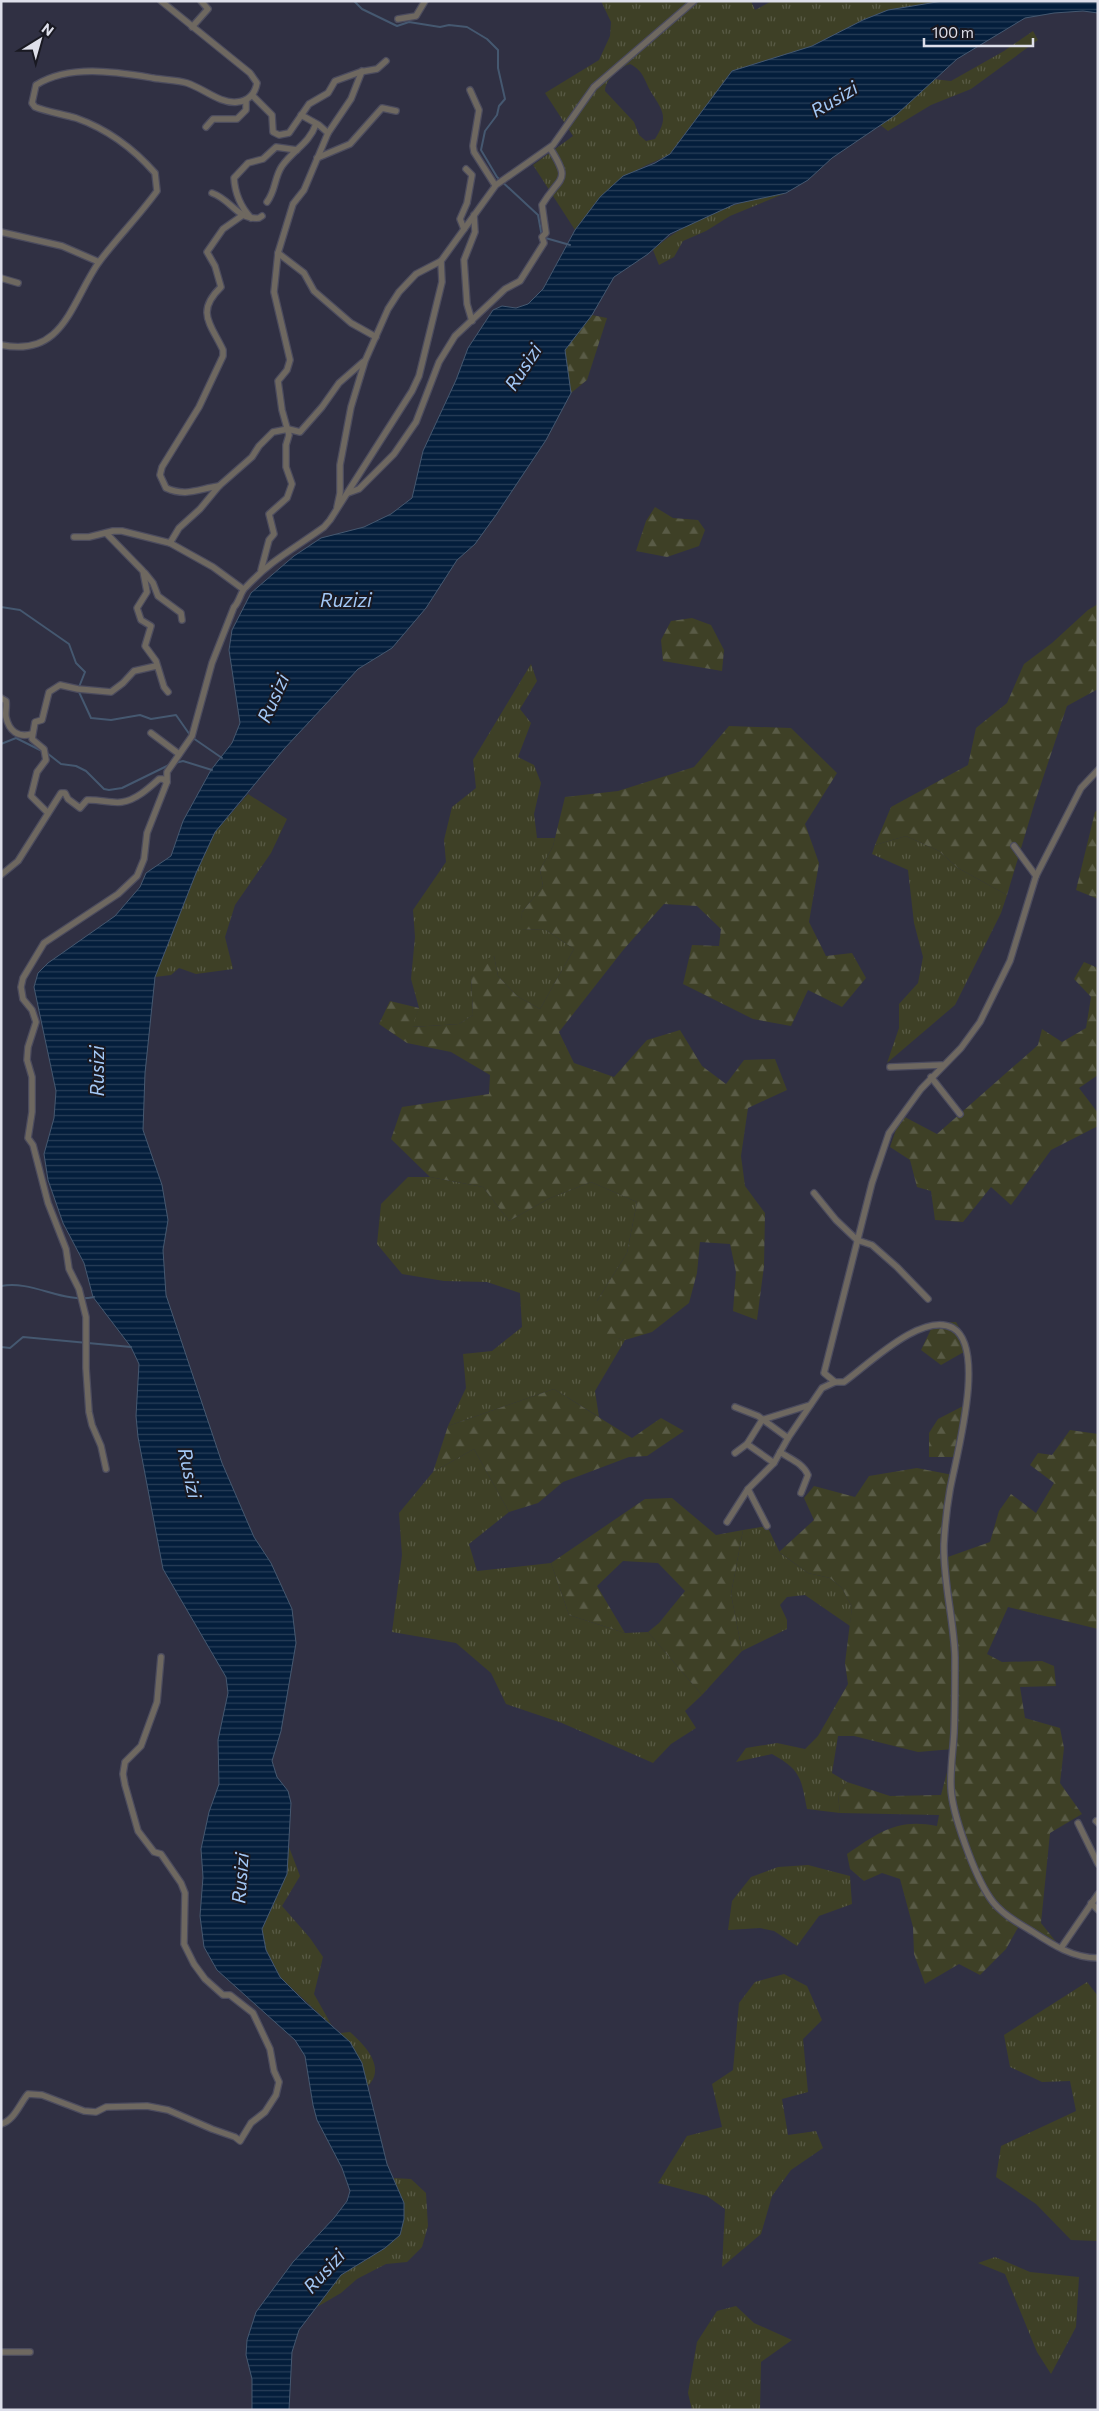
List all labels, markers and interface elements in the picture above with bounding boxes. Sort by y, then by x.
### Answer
north arrow [15,15,65,65]
scale bar [924,15,1033,47]
text: N [39,19,57,39]
text: 100 m [932,23,974,41]
water label: Rusizi [806,75,863,122]
water label: Rusizi [499,338,547,394]
water label: Ruzizi [320,588,373,611]
water label: Rusizi [252,669,294,726]
water label: Rusizi [85,1044,108,1097]
water label: Rusizi [174,1446,207,1501]
water label: Rusizi [226,1851,253,1904]
water label: Rusizi [298,2243,350,2297]

